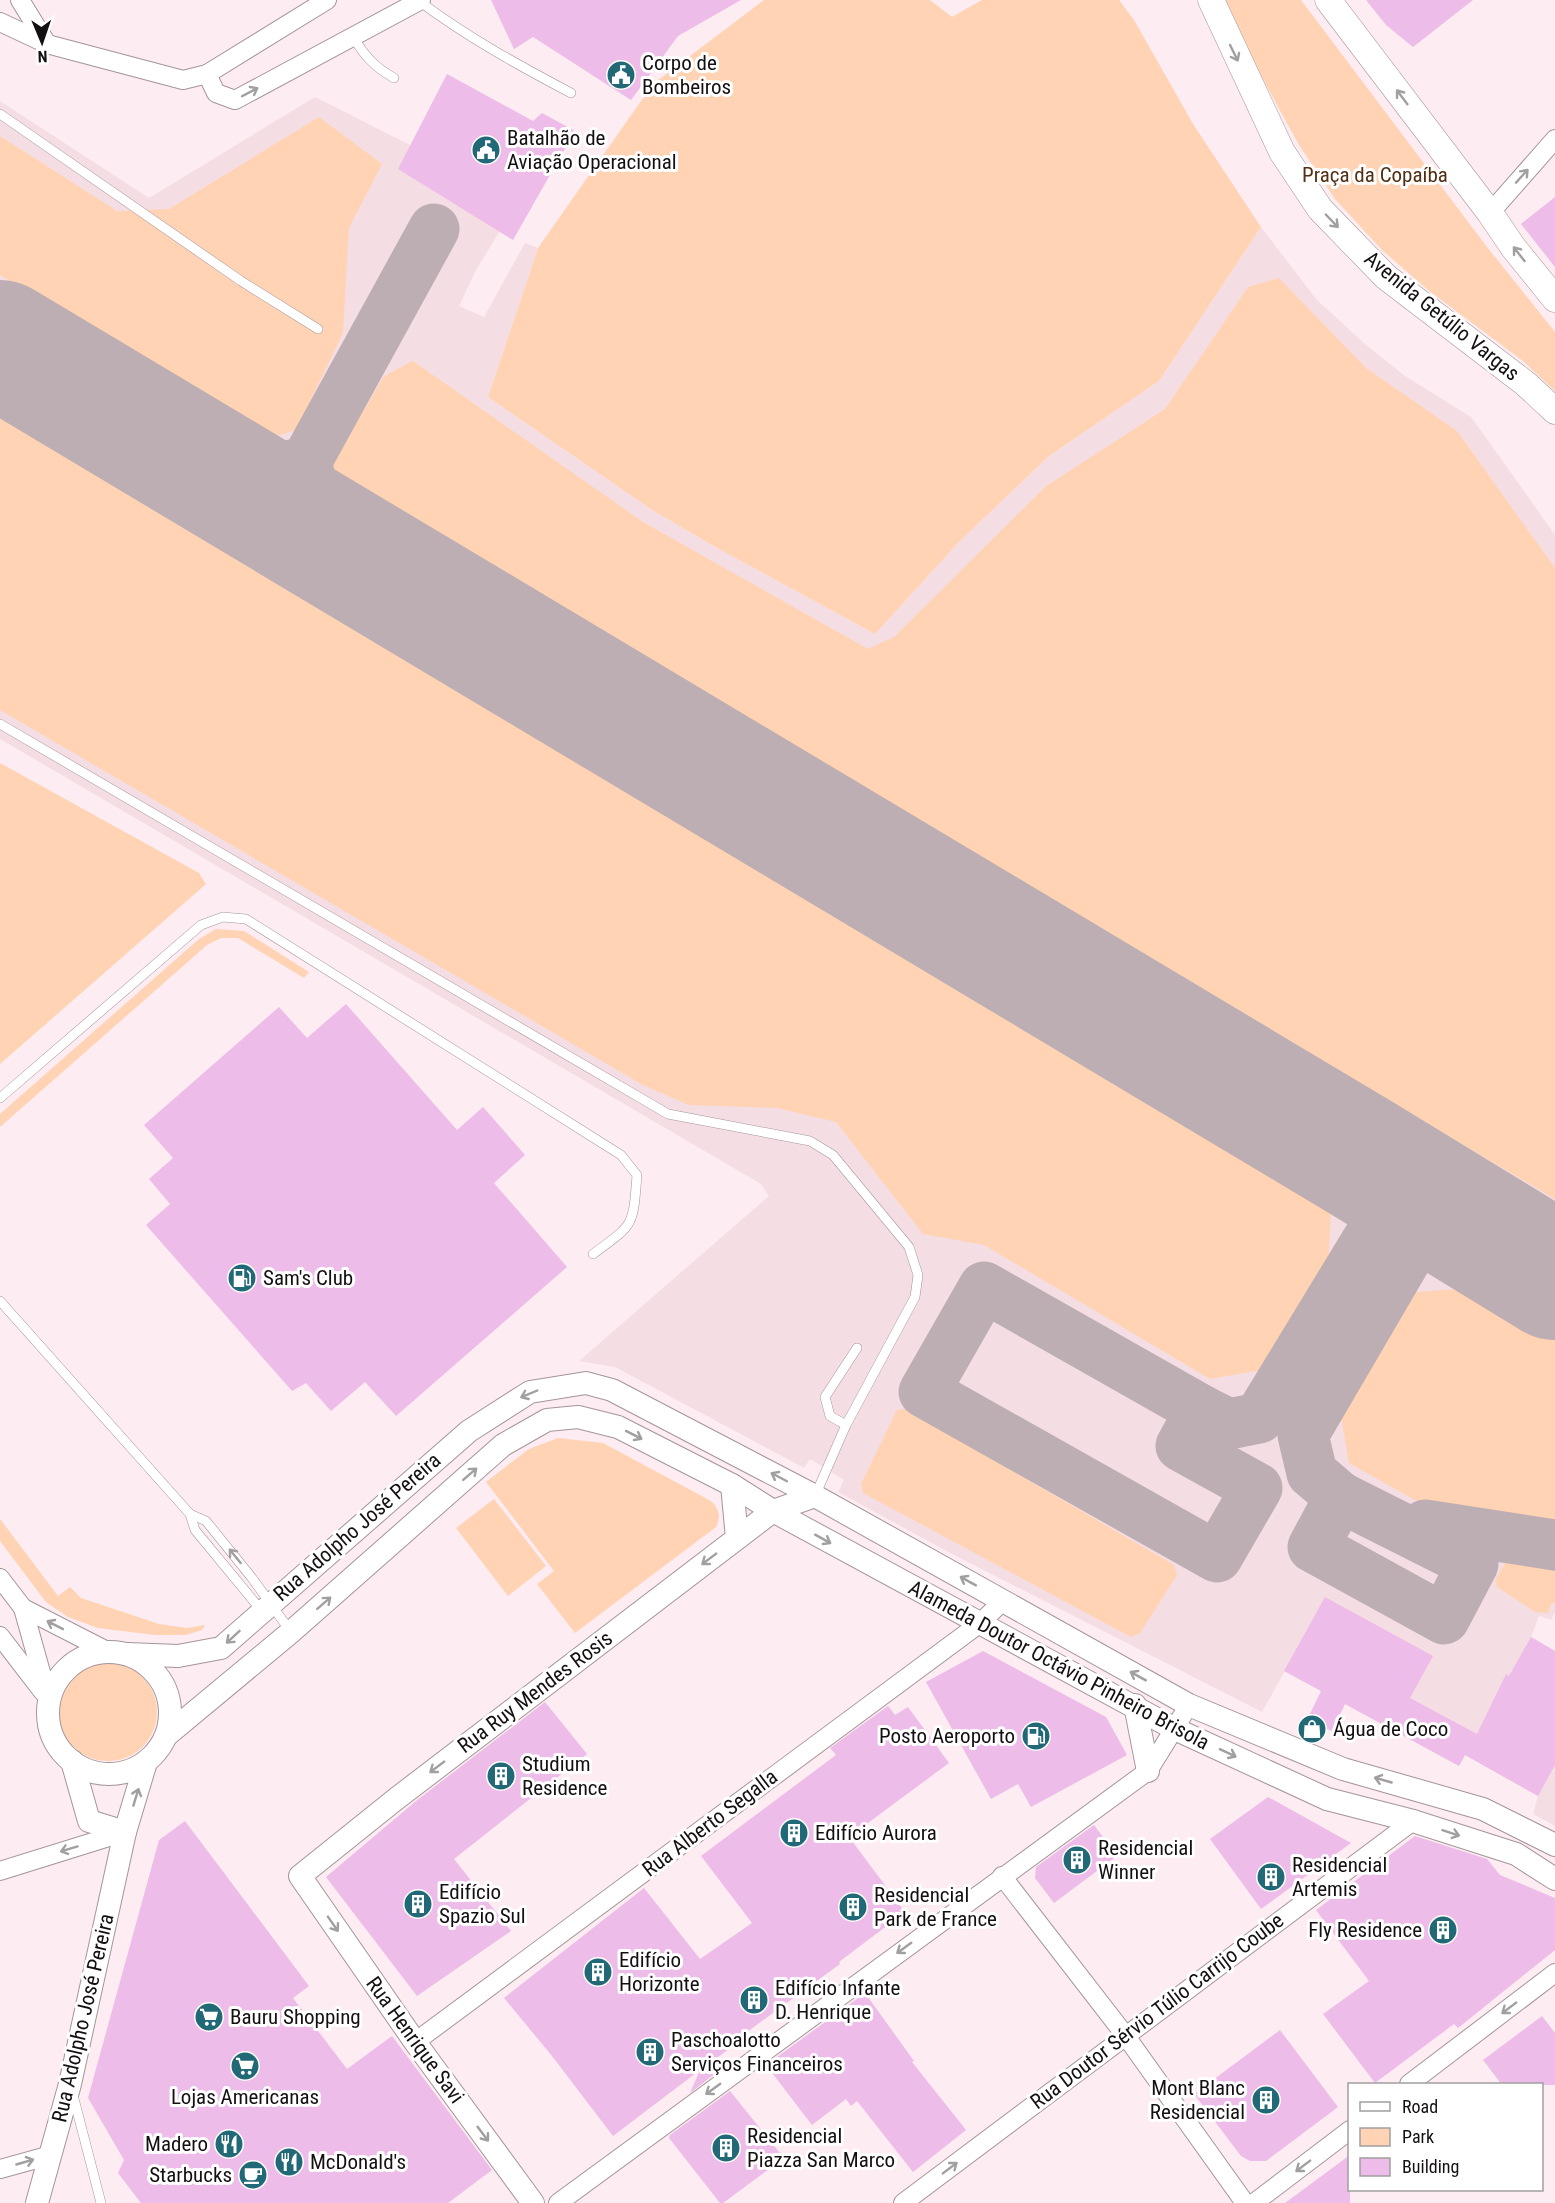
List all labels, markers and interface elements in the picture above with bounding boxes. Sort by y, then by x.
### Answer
north arrow [12,12,72,72]
one-way arrow [1229,44,1241,62]
text: N [37,47,48,66]
place label: Corpo de Bombeiros [642,51,731,99]
public building icon: Corpo de Bombeiros [605,59,637,91]
one-way arrow [241,86,258,98]
one-way arrow [1396,90,1408,106]
place label: Batalhão de Aviação Operacional [507,126,677,174]
public building icon: Batalhão de Aviação Operacional [470,134,502,166]
park label: Praça da Copaíba [1302,163,1448,187]
one-way arrow [1515,169,1529,184]
one-way arrow [1324,214,1339,229]
street label: Avenida Getúlio Vargas [1360,246,1524,386]
one-way arrow [1512,246,1525,262]
fuel station icon: Sam's Club [226,1262,258,1294]
place label: Sam's Club [263,1266,353,1290]
one-way arrow [521,1389,539,1400]
one-way arrow [624,1430,642,1441]
street label: Rua Adolpho José Pereira [269,1448,445,1606]
one-way arrow [463,1467,478,1481]
one-way arrow [770,1471,788,1482]
one-way arrow [814,1533,831,1545]
one-way arrow [228,1548,241,1564]
one-way arrow [702,1553,718,1566]
street label: Alameda Doutor Octávio Pinheiro Brisola [905,1575,1213,1755]
one-way arrow [960,1575,977,1587]
one-way arrow [316,1596,331,1610]
one-way arrow [46,1618,64,1630]
street label: Rua Ruy Mendes Rosis [453,1626,617,1758]
one-way arrow [225,1629,240,1644]
one-way arrow [1130,1670,1147,1682]
shop icon: Água de Coco [1296,1713,1328,1745]
place label: Água de Coco [1333,1717,1448,1741]
fuel station icon: Posto Aeroporto [1020,1720,1052,1752]
place label: Posto Aeroporto [879,1724,1015,1748]
one-way arrow [1219,1748,1237,1760]
place label: Studium Residence [522,1752,608,1800]
building icon: Studium Residence [485,1760,517,1792]
one-way arrow [430,1761,446,1773]
street label: Rua Alberto Segalla [638,1765,782,1881]
one-way arrow [1374,1774,1393,1785]
one-way arrow [131,1788,142,1807]
building icon: Edifício Aurora [778,1817,810,1849]
place label: Edifício Aurora [815,1821,937,1845]
one-way arrow [1441,1828,1460,1839]
place label: Residencial Winner [1098,1836,1193,1884]
one-way arrow [60,1844,79,1855]
building icon: Residencial Winner [1061,1844,1093,1876]
place label: Residencial Artemis [1292,1853,1387,1901]
building icon: Residencial Artemis [1255,1861,1287,1893]
place label: Edifício Spazio Sul [439,1880,526,1928]
place label: Residencial Park de France [874,1883,997,1931]
building icon: Edifício Spazio Sul [402,1888,434,1920]
building icon: Residencial Park de France [837,1891,869,1923]
street label: Rua Doutor Sérvio Túlio Carrijo Coube [1026,1908,1288,2114]
street label: Rua Adolpho José Pereira [47,1911,119,2125]
building icon: Fly Residence [1427,1914,1459,1946]
one-way arrow [327,1916,339,1932]
place label: Fly Residence [1308,1918,1422,1942]
one-way arrow [896,1942,912,1954]
place label: Edifício Horizonte [619,1948,700,1996]
building icon: Edifício Horizonte [582,1956,614,1988]
street label: Rua Henrique Savi [361,1972,469,2108]
place label: Edifício Infante D. Henrique [775,1976,900,2024]
building icon: Edifício Infante D. Henrique [738,1984,770,2016]
supermarket icon: Bauru Shopping [193,2001,225,2033]
one-way arrow [1501,2002,1517,2015]
place label: Bauru Shopping [230,2005,361,2029]
place label: Paschoalotto Serviços Financeiros [671,2028,843,2076]
building icon: Paschoalotto Serviços Financeiros [634,2036,666,2068]
supermarket icon: Lojas Americanas [229,2050,261,2082]
place label: Mont Blanc Residencial [1150,2076,1245,2124]
one-way arrow [705,2082,721,2095]
legend [1348,2083,1543,2191]
building icon: Mont Blanc Residencial [1250,2084,1282,2116]
place label: Lojas Americanas [171,2085,319,2109]
text: Road [1402,2096,1438,2117]
place label: Residencial Piazza San Marco [747,2124,895,2172]
one-way arrow [477,2126,490,2142]
text: Park [1402,2126,1434,2147]
restaurant icon: Madero [213,2128,245,2160]
place label: Madero [145,2132,208,2156]
building icon: Residencial Piazza San Marco [710,2132,742,2164]
restaurant icon: McDonald's [273,2146,305,2178]
place label: McDonald's [310,2150,406,2174]
one-way arrow [16,2156,35,2167]
text: Building [1402,2156,1459,2177]
cafe icon: Starbucks [237,2159,269,2191]
one-way arrow [1295,2159,1311,2172]
one-way arrow [941,2161,957,2174]
place label: Starbucks [149,2163,232,2187]

